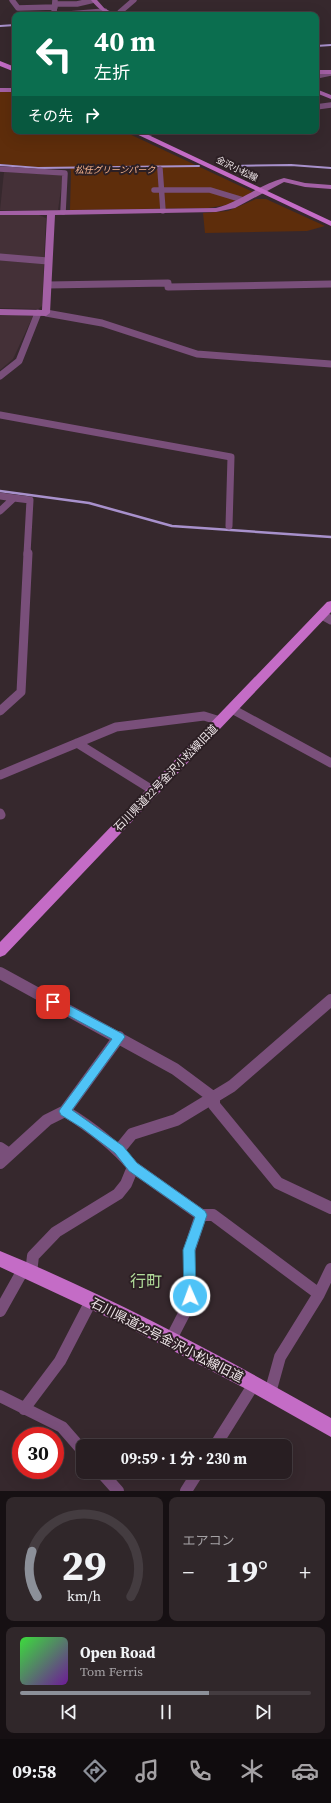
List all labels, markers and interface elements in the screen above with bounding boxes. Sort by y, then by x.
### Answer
text: 40 m [94,22,156,60]
icon: left [28,28,80,80]
text: 左折 [94,60,130,85]
icon: right [81,104,103,126]
text: その先 [28,105,73,126]
street label: 金沢小松線 [214,154,261,185]
park label: 松任グリーンパーク [75,164,156,176]
street label: 石川県道22号金沢小松線旧道 [111,721,221,835]
pin [36,985,70,1019]
icon: arrive [42,991,64,1013]
district label: 行町 [130,1270,162,1292]
position arrow [169,1275,211,1317]
street label: 石川県道22号金沢小松線旧道 [88,1294,246,1386]
speed limit sign: 30 [12,1427,64,1479]
text: 09:59 · 1 分 · 230 m [121,1448,247,1469]
text: エアコン [183,1532,235,1549]
text: 29 [62,1537,107,1594]
text: 19° [226,1551,268,1592]
text: − [183,1557,194,1587]
text: + [299,1557,311,1587]
text: km/h [67,1586,102,1606]
text: Open Road [80,1642,155,1663]
text: Tom Ferris [80,1663,143,1680]
icon: previous [58,1701,80,1723]
icon: pause [155,1701,177,1723]
icon: next [252,1701,274,1723]
icon: directions [81,1757,109,1785]
icon: music [133,1757,161,1785]
icon: phone [186,1757,214,1785]
icon: climate [238,1757,266,1785]
icon: car [291,1757,319,1785]
text: 09:58 [12,1759,57,1784]

